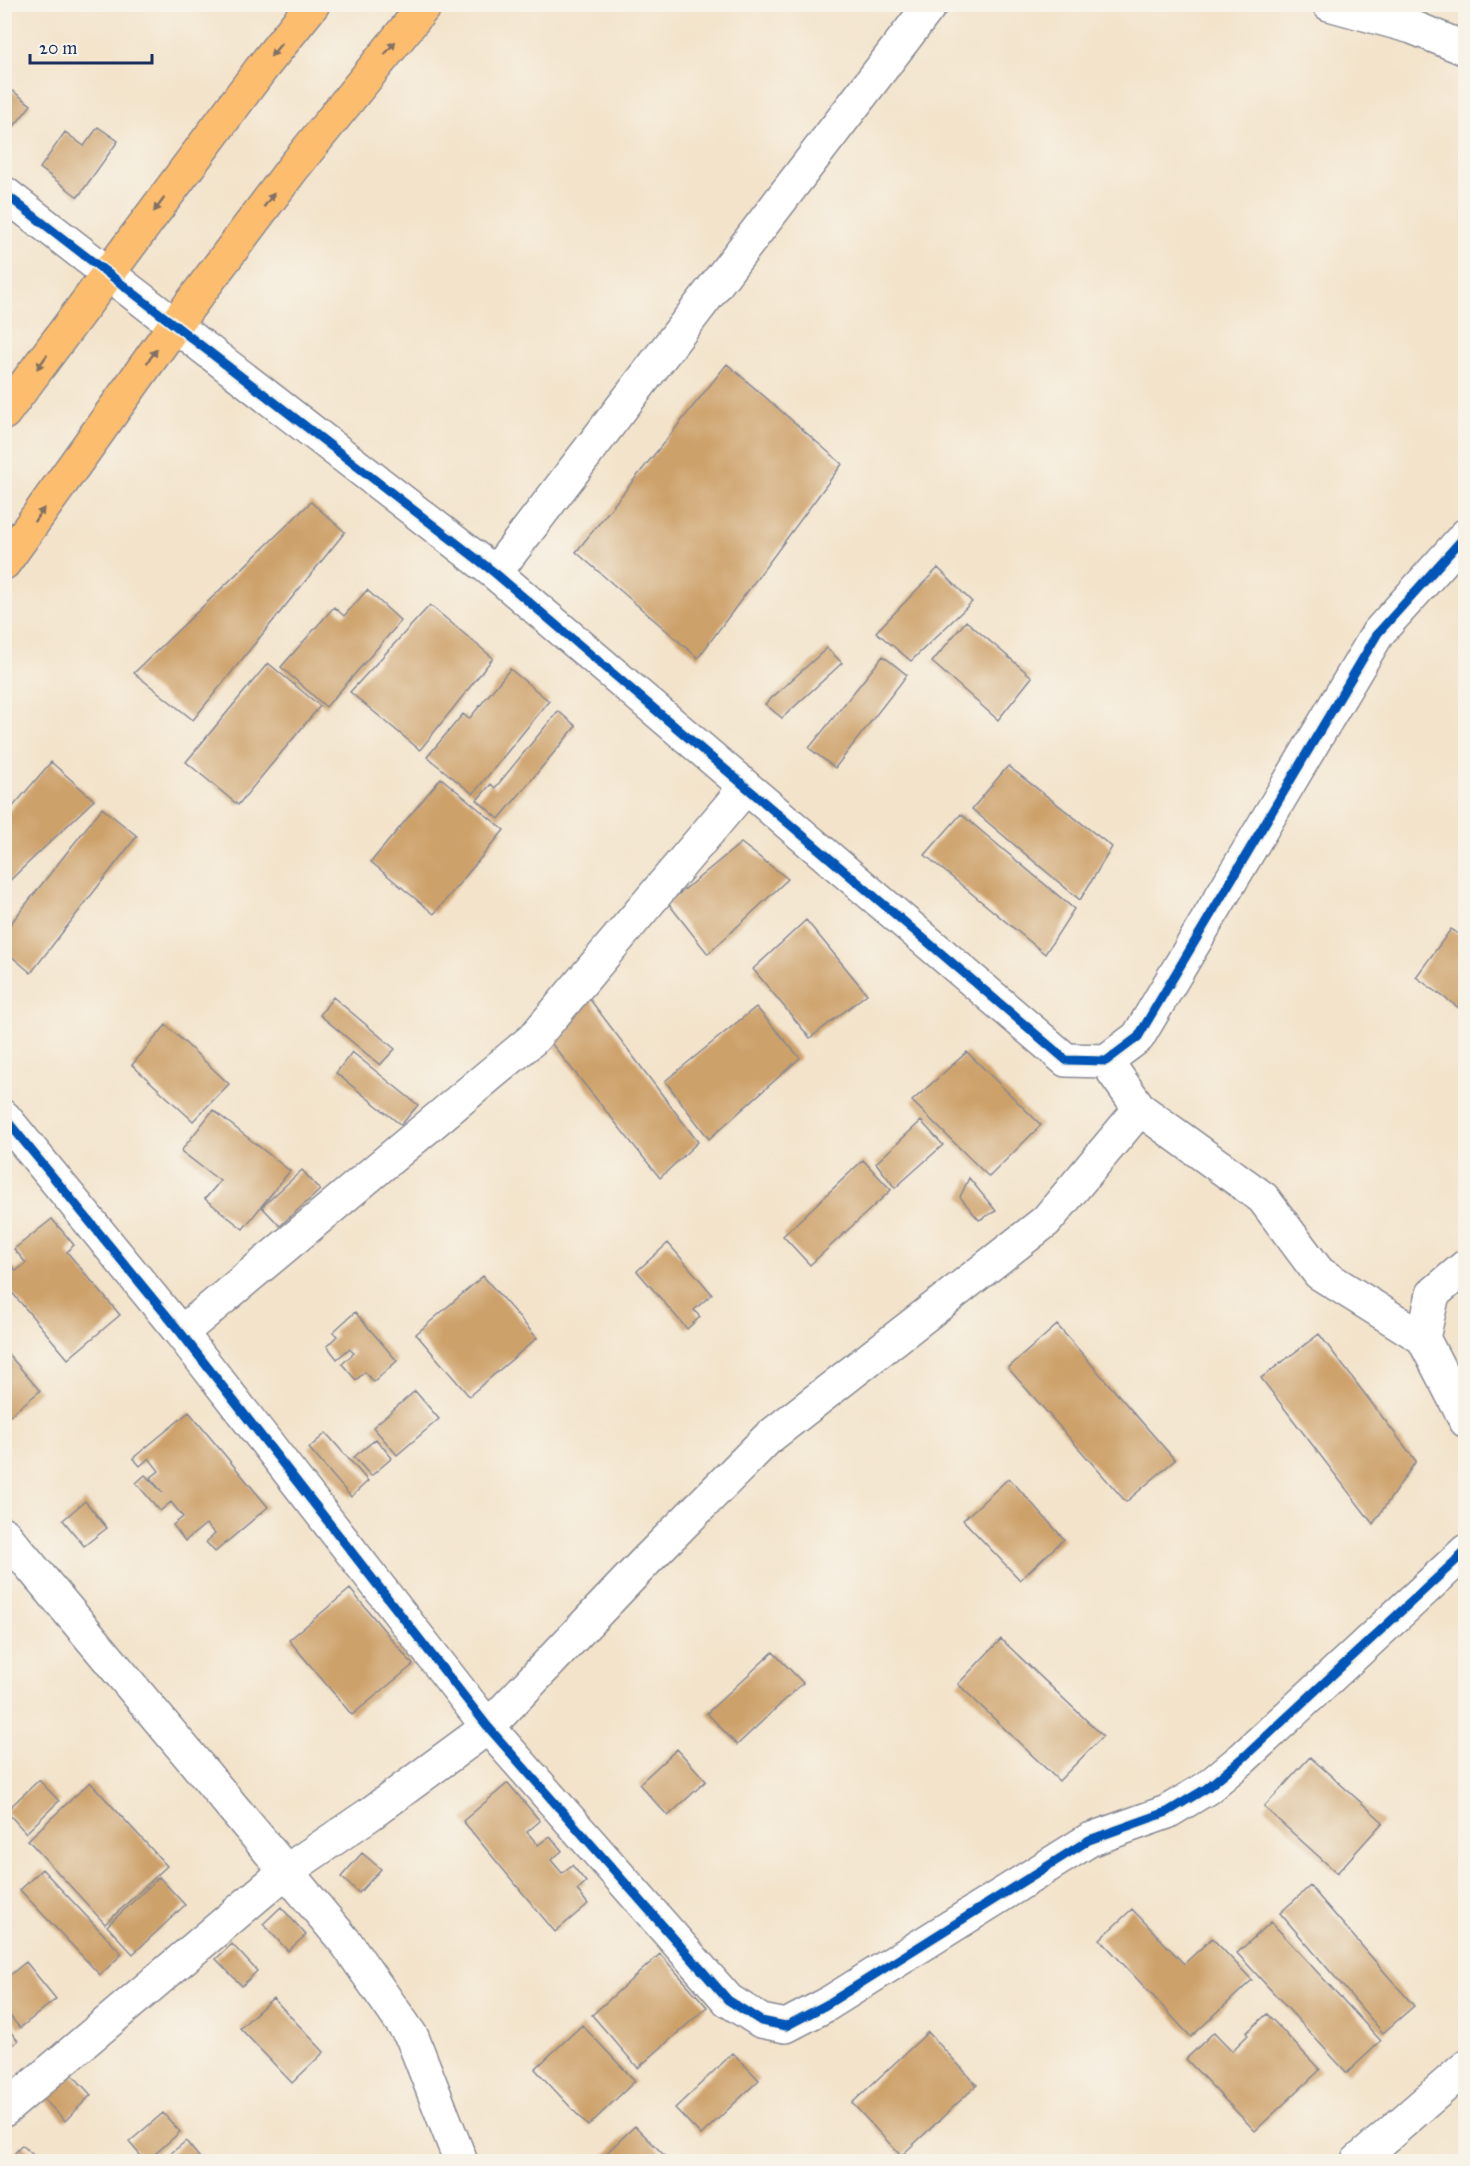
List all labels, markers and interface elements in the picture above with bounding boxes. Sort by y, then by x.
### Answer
scale bar [30,27,152,65]
text: 20 m [39,37,77,59]
one-way arrow [384,40,397,56]
one-way arrow [270,42,283,58]
one-way arrow [262,193,274,208]
one-way arrow [152,197,165,213]
one-way arrow [146,349,158,365]
one-way arrow [37,354,49,369]
one-way arrow [32,508,44,523]

